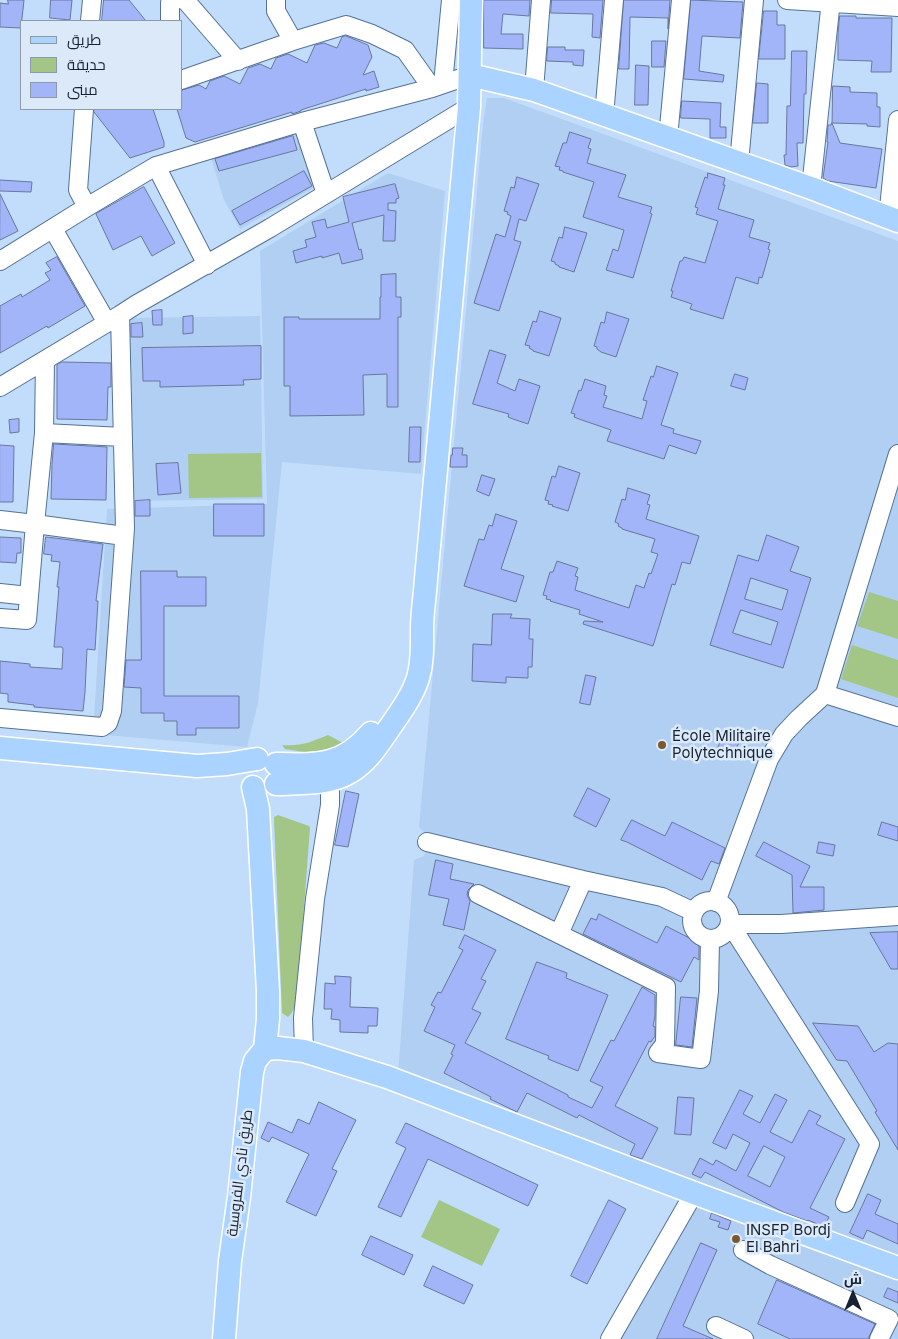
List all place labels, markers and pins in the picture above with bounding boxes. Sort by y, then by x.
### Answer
place label: École Militaire Polytechnique [672,727,773,762]
marker: École Militaire Polytechnique [656,739,668,751]
place label: INSFP Bordj El Bahri [746,1221,831,1256]
marker: INSFP Bordj El Bahri [730,1233,742,1245]

